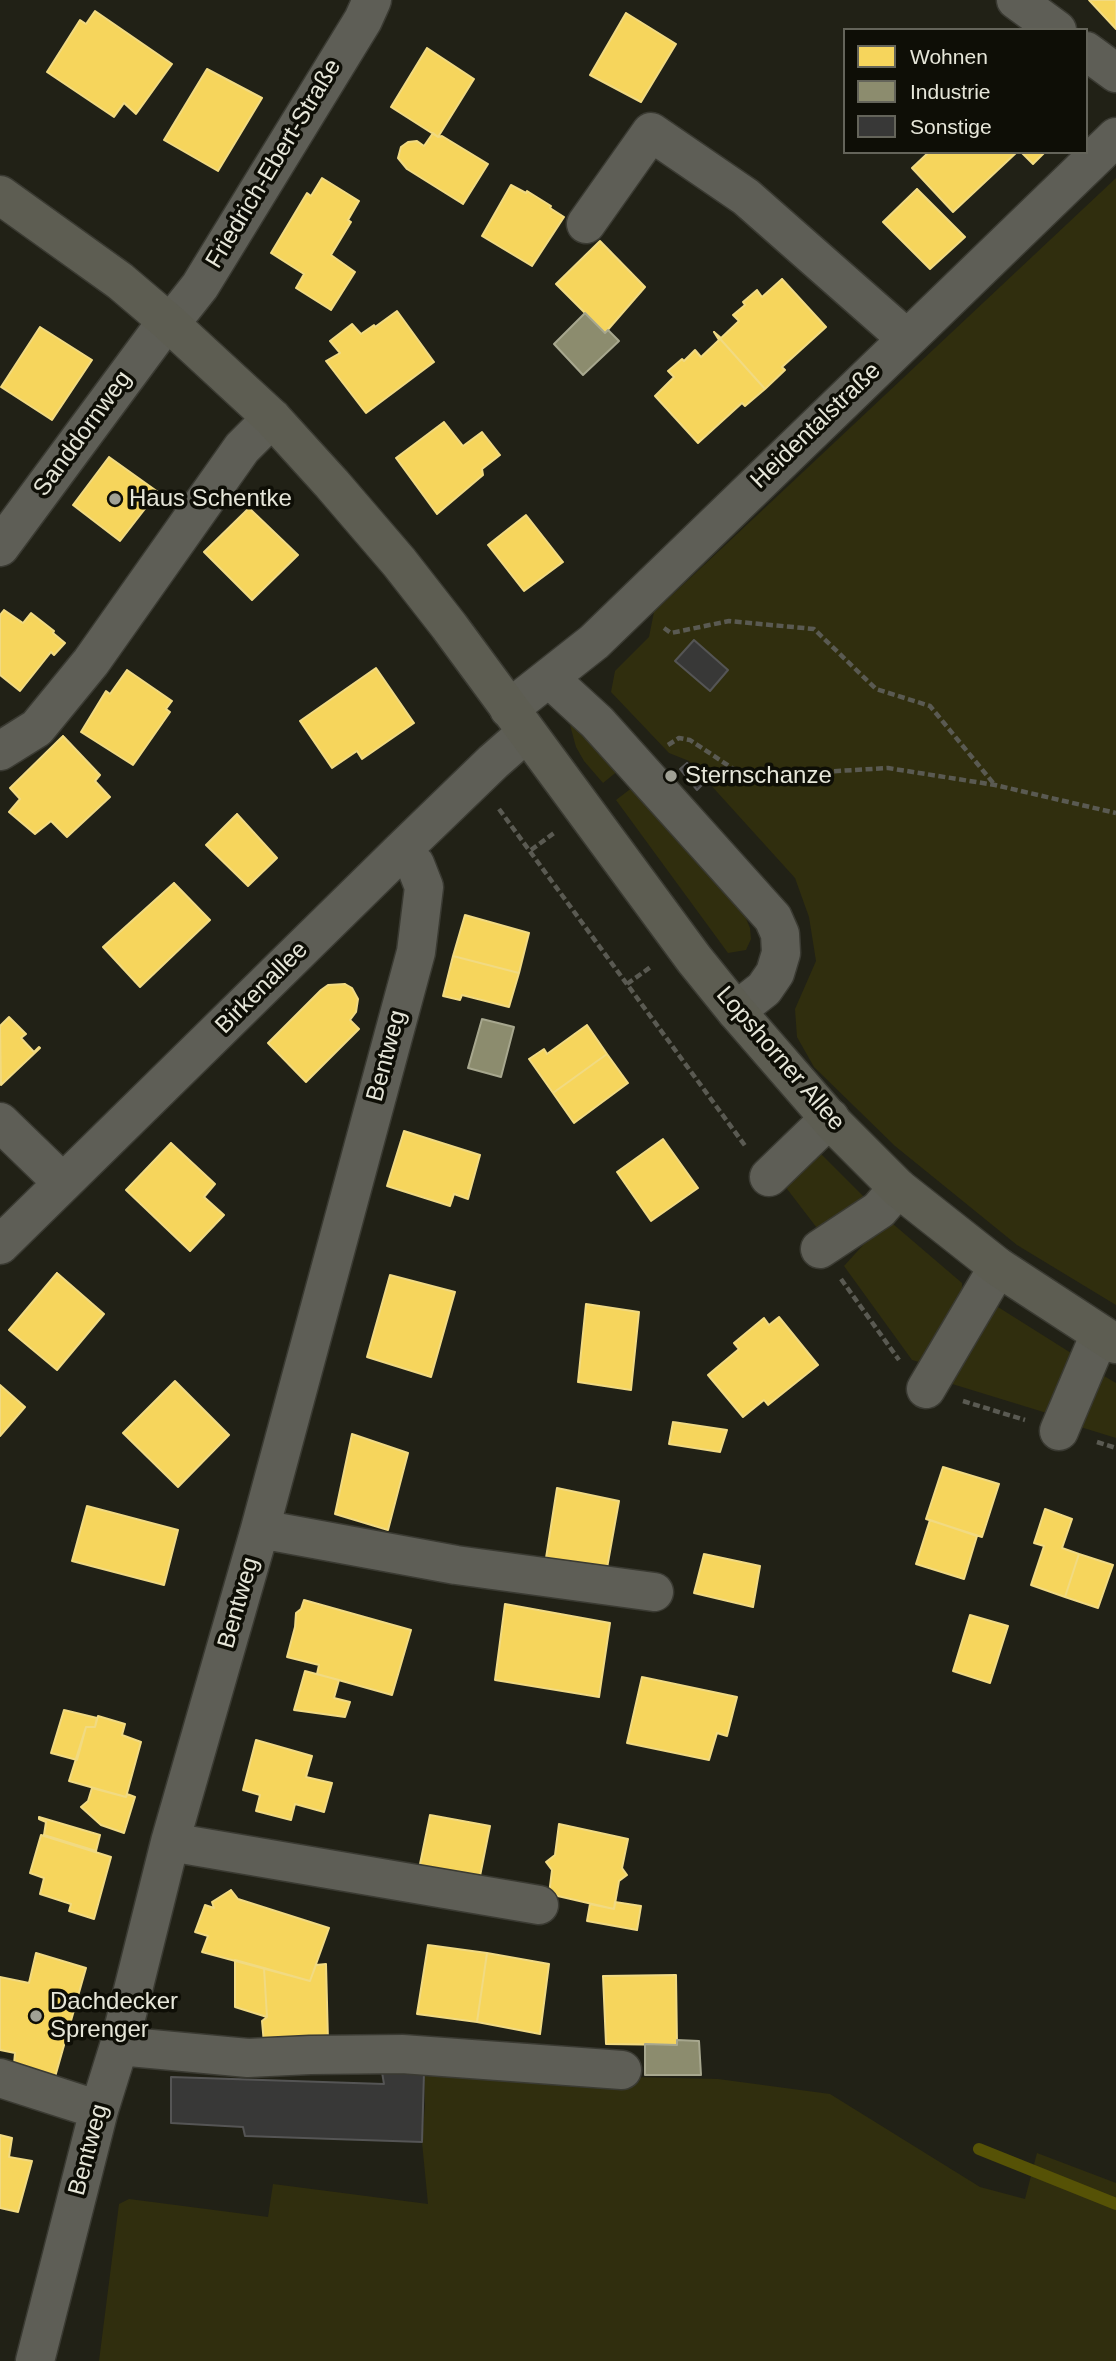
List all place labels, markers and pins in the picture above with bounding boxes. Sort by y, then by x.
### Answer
place label: Haus Schentke [129,485,292,513]
marker: Haus Schentke [107,491,123,507]
place label: Sternschanze [685,762,832,790]
marker: Sternschanze [663,768,679,784]
place label: Dachdecker Sprenger [50,1988,178,2044]
marker: Dachdecker Sprenger [28,2008,44,2024]

